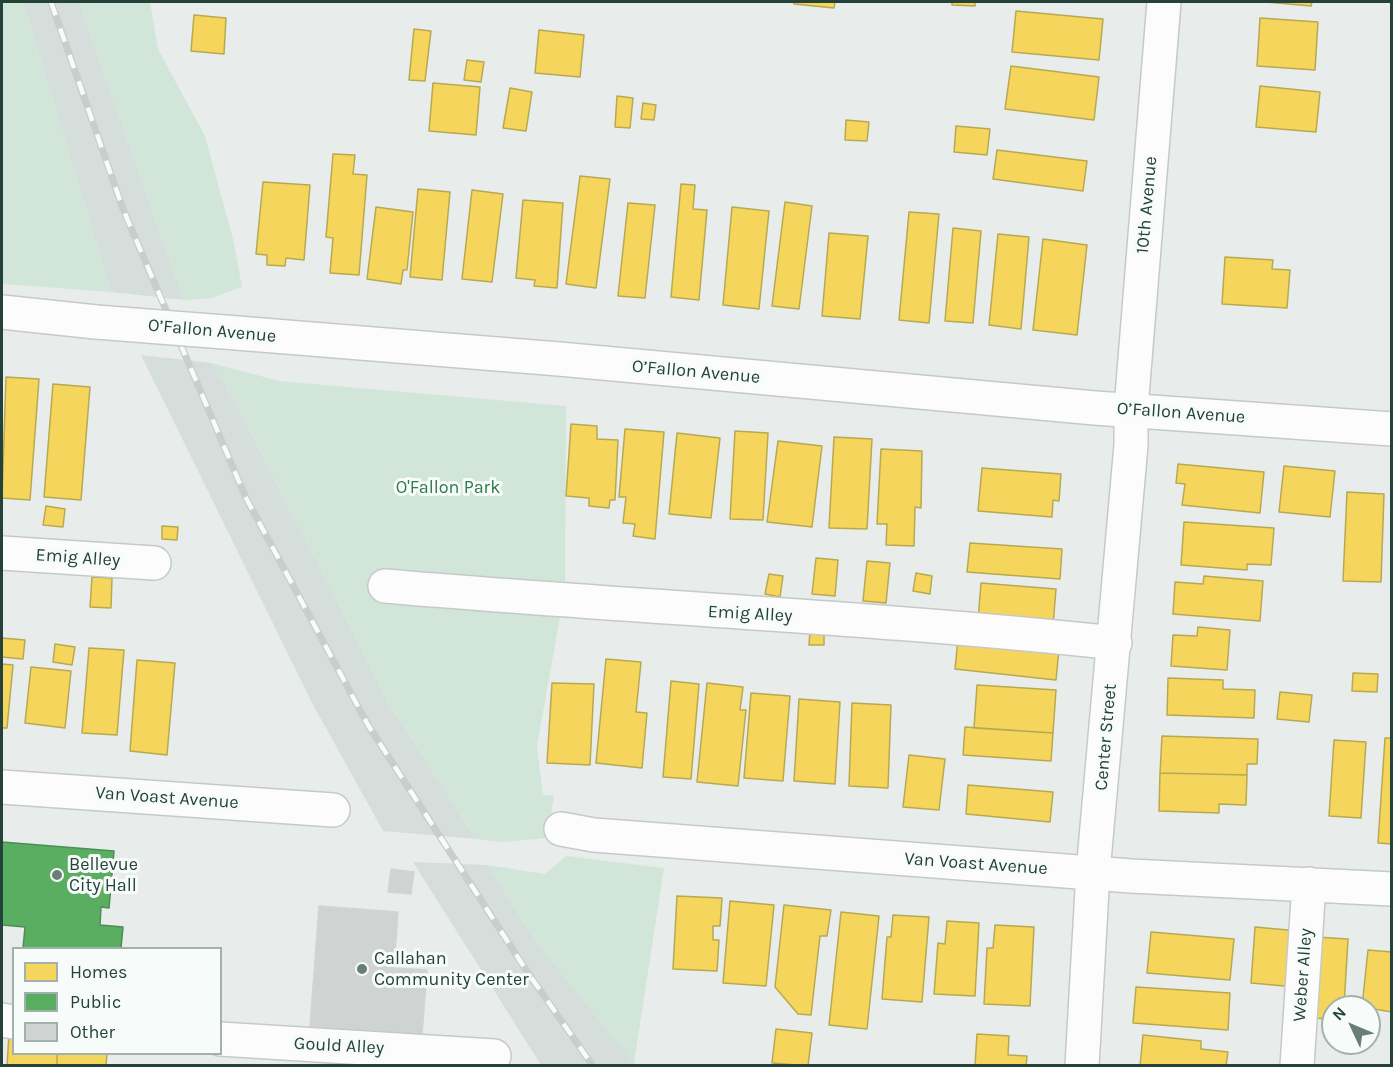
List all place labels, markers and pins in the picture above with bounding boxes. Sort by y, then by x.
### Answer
place label: Bellevue City Hall [69,854,138,896]
marker: Bellevue City Hall [50,868,64,882]
place label: Callahan Community Center [374,948,529,990]
marker: Callahan Community Center [355,962,369,976]

